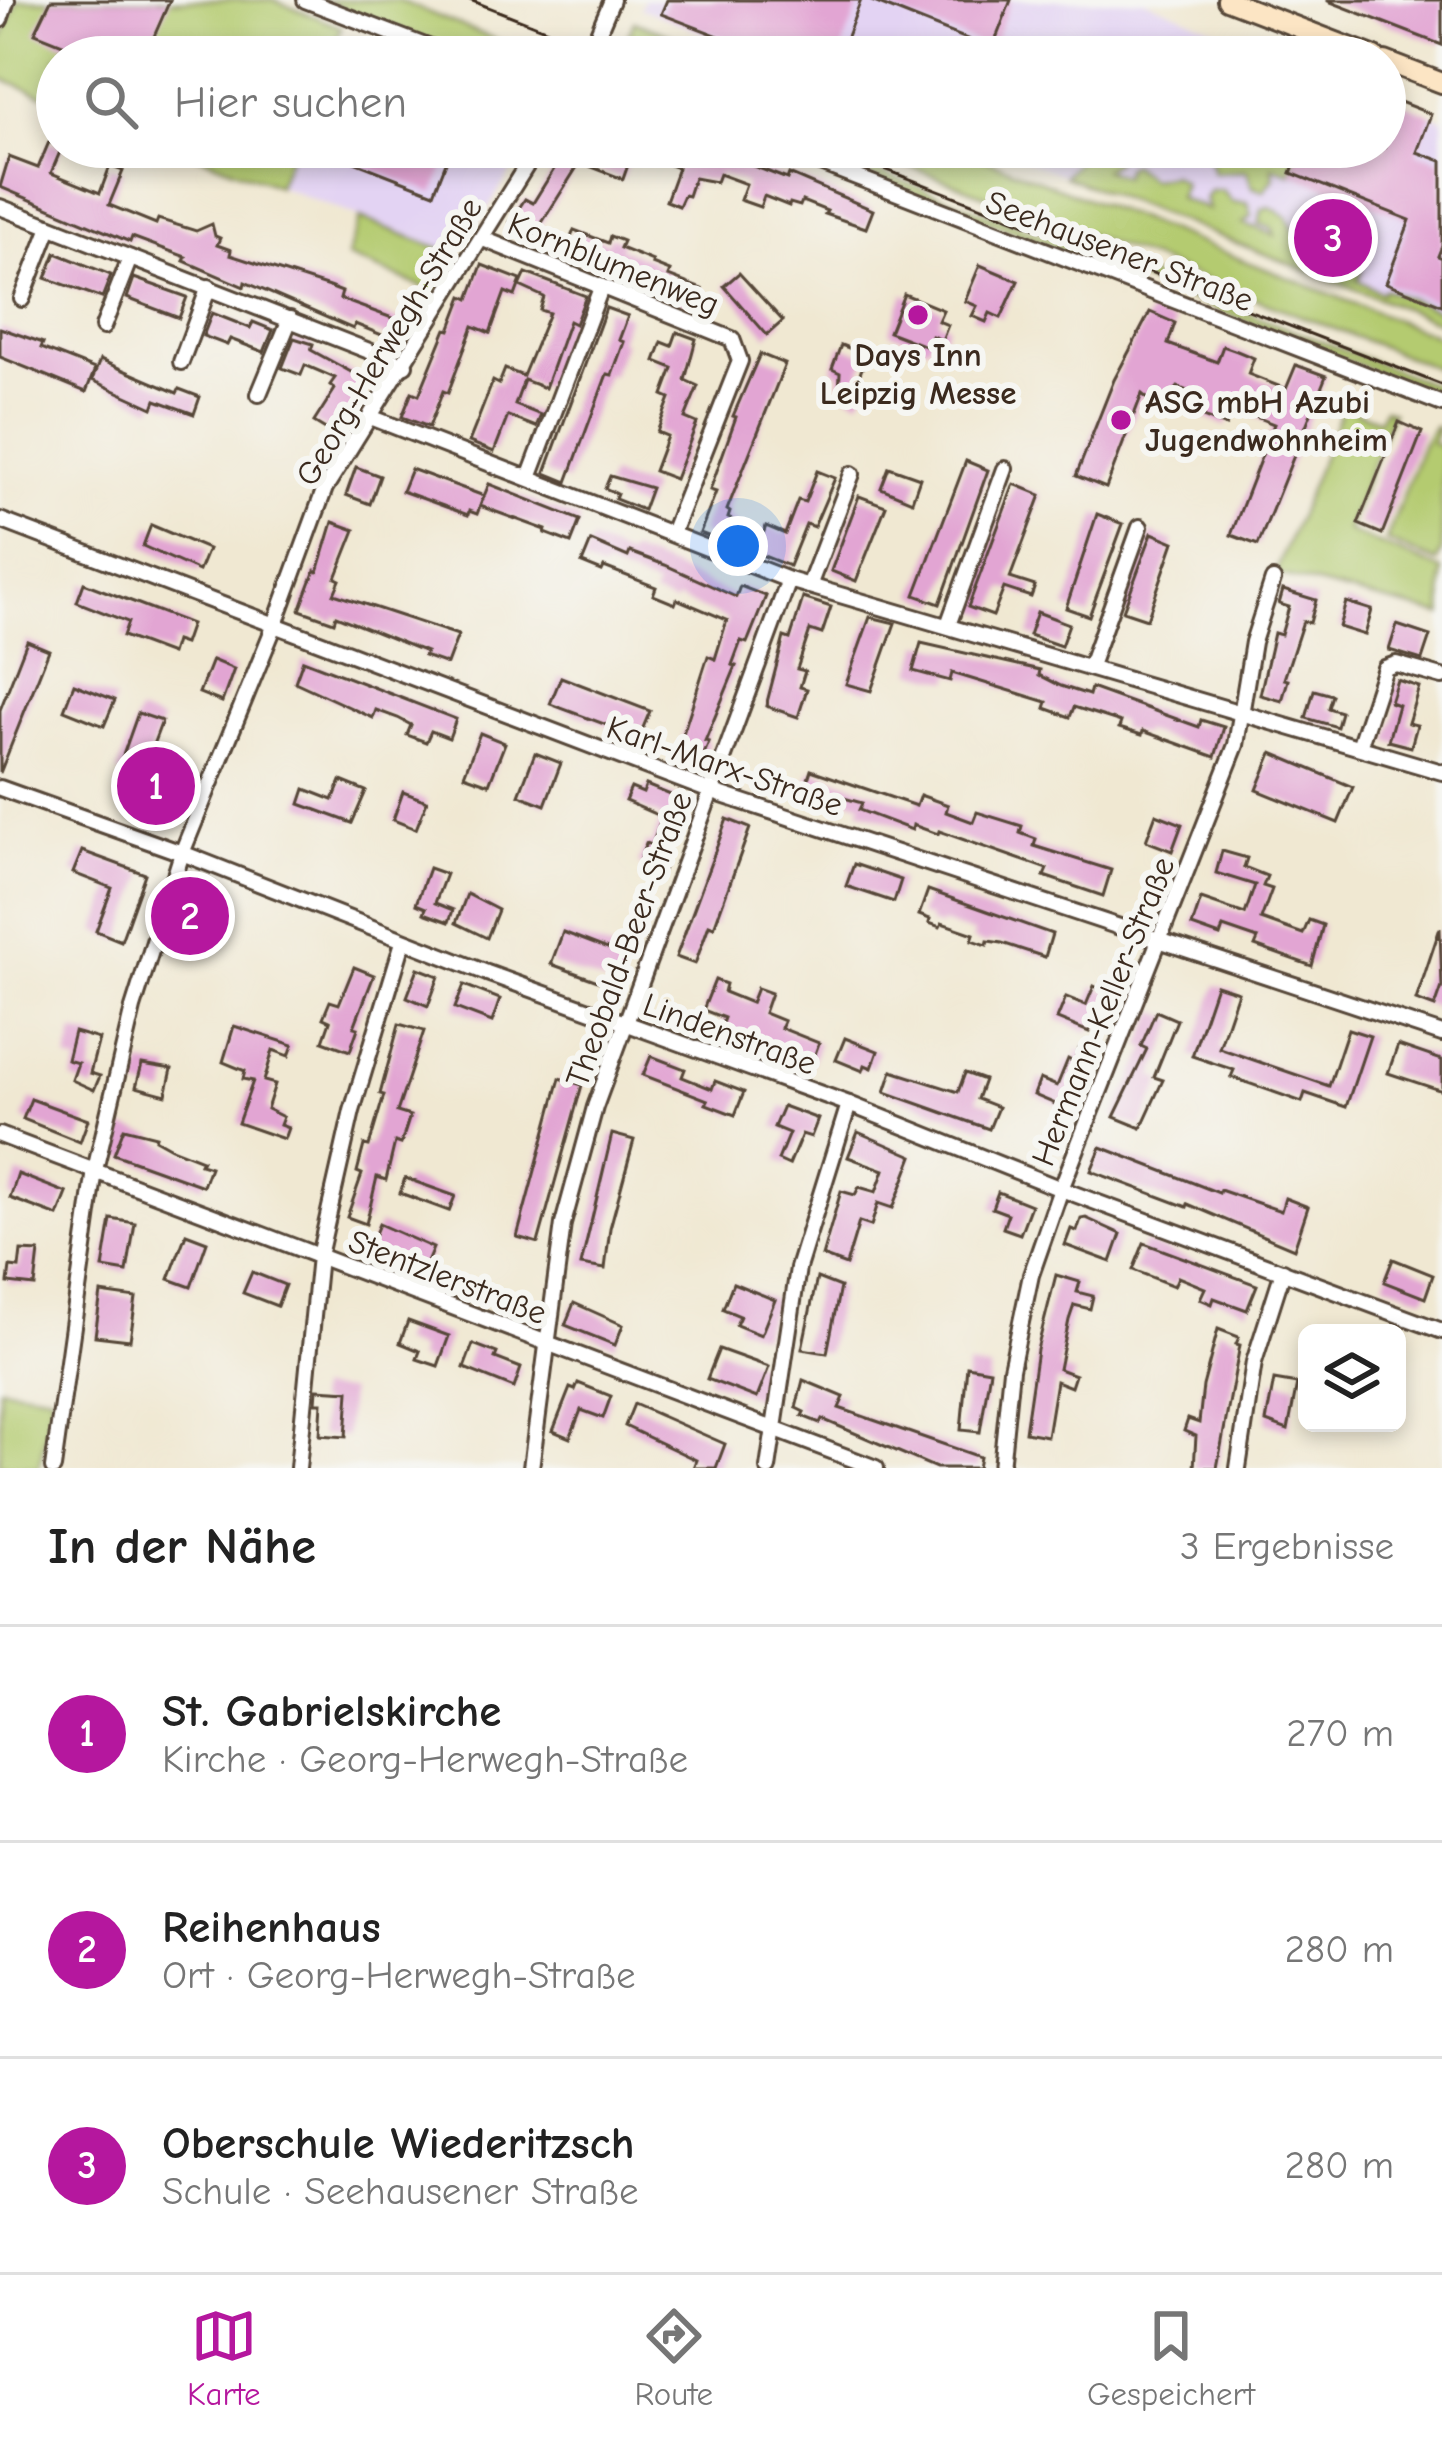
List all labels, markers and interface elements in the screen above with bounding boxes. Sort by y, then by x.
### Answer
search box [36,36,1406,168]
icon: search [78,69,144,135]
text: Hier suchen [174,76,407,128]
street label: Seehausener Straße [981,182,1259,319]
street label: Georg-Herwegh-Straße [288,191,490,492]
pin: 3 [1294,193,1372,283]
street label: Kornblumenweg [503,204,725,324]
marker: Days Inn Leipzig Messe [905,302,931,328]
place label: Days Inn Leipzig Messe [820,336,1016,412]
place label: ASG mbH Azubi Jugendwohnheim [1145,383,1388,459]
marker: ASG mbH Azubi Jugendwohnheim [1108,407,1134,433]
your location [708,516,768,576]
street label: Karl-Marx-Straße [602,708,848,824]
pin: 1 [117,741,195,831]
street label: Theobald-Beer-Straße [558,787,700,1092]
street label: Hermann-Keller-Straße [1024,851,1182,1171]
pin: 2 [151,871,229,961]
street label: Lindenstraße [638,985,821,1083]
street label: Stentzlerstraße [343,1222,552,1332]
map controls [1298,1324,1406,1432]
button: layers [1298,1324,1406,1432]
text: In der Nähe [48,1517,316,1576]
text: 3 Ergebnisse [1180,1524,1394,1569]
text: St. Gabrielskirche [162,1685,501,1737]
text: 1 [79,1711,95,1756]
text: 270 m [1286,1711,1394,1756]
text: Kirche · Georg-Herwegh-Straße [162,1737,688,1782]
text: Reihenhaus [162,1901,381,1953]
text: 2 [77,1927,97,1972]
text: 280 m [1284,1927,1394,1972]
text: Ort · Georg-Herwegh-Straße [162,1953,636,1998]
text: Oberschule Wiederitzsch [162,2117,635,2169]
text: 3 [77,2143,97,2188]
text: 280 m [1284,2143,1394,2188]
text: Schule · Seehausener Straße [162,2169,639,2214]
tab: Karte [187,2303,261,2413]
tab: Route [634,2303,713,2413]
tab: Gespeichert [1087,2303,1255,2413]

